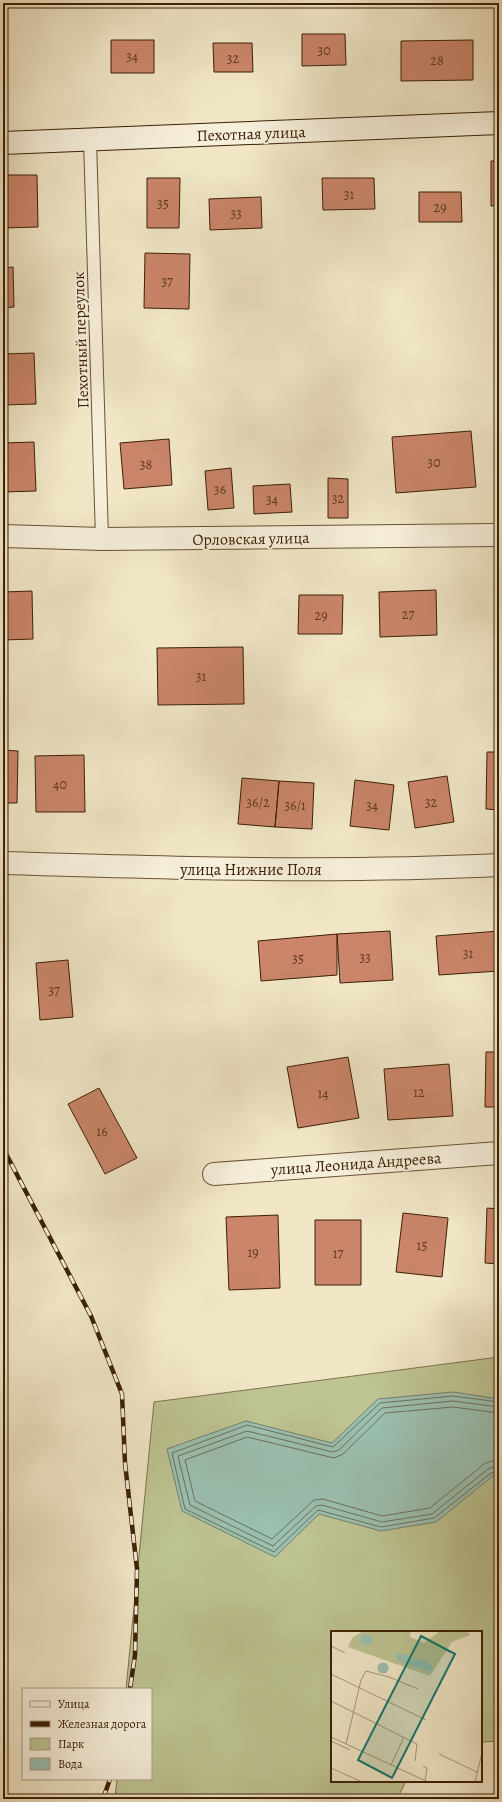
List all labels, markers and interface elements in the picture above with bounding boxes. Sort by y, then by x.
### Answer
house number: 30 [317,41,331,60]
house number: 34 [126,47,138,66]
house number: 32 [227,49,240,68]
house number: 28 [430,51,444,70]
street label: Пехотная улица [196,121,307,147]
house number: 31 [344,185,355,204]
house number: 35 [157,194,169,213]
house number: 29 [433,198,447,217]
house number: 33 [230,204,242,223]
street label: Пехотный переулок [68,271,94,409]
house number: 37 [161,272,173,291]
house number: 30 [427,453,441,472]
house number: 38 [140,455,153,474]
house number: 36 [214,480,226,499]
house number: 32 [332,489,345,508]
house number: 34 [266,490,278,509]
street label: Орловская улица [192,527,310,551]
house number: 27 [402,605,414,624]
house number: 29 [314,606,328,625]
house number: 31 [196,667,207,686]
house number: 40 [53,775,67,794]
house number: 36/2 [246,793,270,812]
house number: 32 [425,793,438,812]
house number: 36/1 [284,796,306,815]
house number: 34 [366,796,378,815]
street label: улица Нижние Поля [179,859,322,881]
house number: 31 [463,944,474,963]
house number: 33 [359,948,371,967]
house number: 35 [292,949,304,968]
house number: 37 [48,981,60,1000]
house number: 12 [413,1083,425,1102]
house number: 14 [317,1084,329,1103]
house number: 16 [96,1122,108,1141]
street label: улица Леонида Андреева [269,1147,443,1181]
house number: 15 [417,1236,427,1255]
house number: 19 [247,1243,259,1262]
house number: 17 [333,1244,343,1263]
inset map [331,1631,482,1782]
legend [22,1688,152,1780]
text: Улица [58,1696,90,1712]
text: Железная дорога [58,1716,147,1732]
text: Парк [58,1736,84,1752]
text: Вода [58,1756,83,1772]

